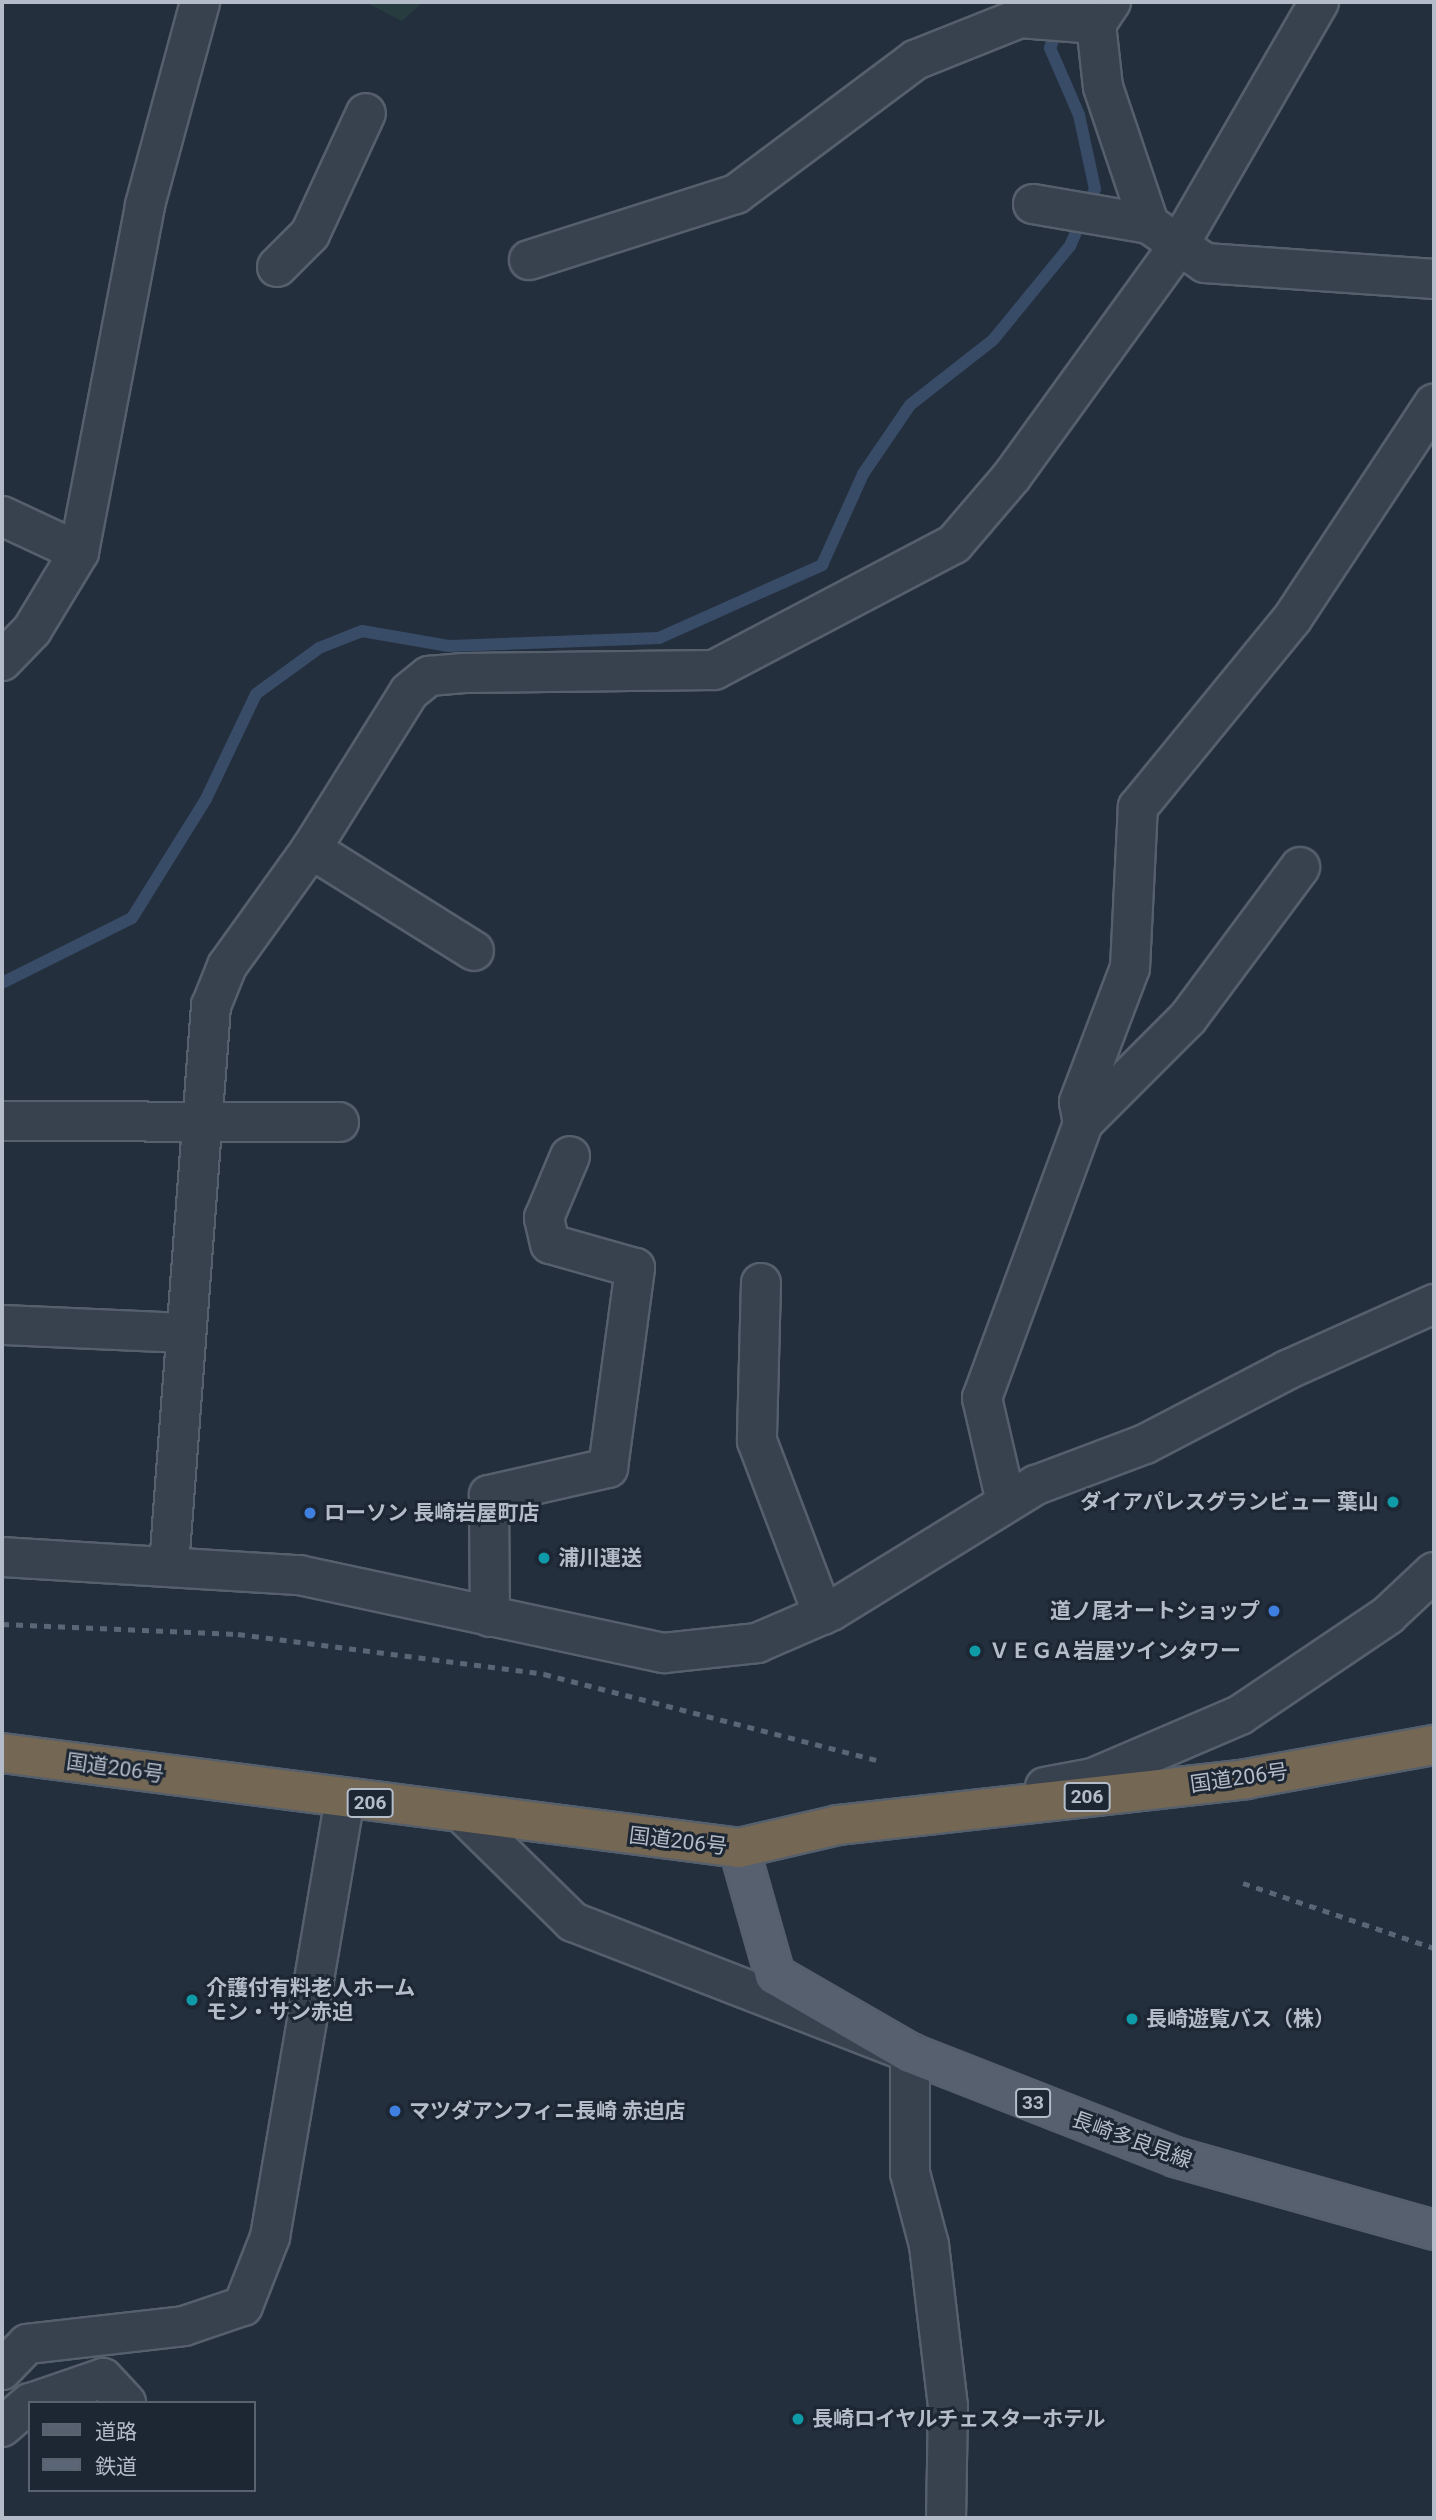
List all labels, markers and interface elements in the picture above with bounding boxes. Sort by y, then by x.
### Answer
place label: ダイアパレスグランビュー 葉山 [1080,1489,1379,1515]
marker: ダイアパレスグランビュー 葉山 [1385,1494,1401,1510]
place label: ローソン 長崎岩屋町店 [324,1500,539,1526]
marker: ローソン 長崎岩屋町店 [302,1505,318,1521]
place label: 浦川運送 [558,1545,642,1571]
marker: 浦川運送 [536,1550,552,1566]
place label: 道ノ尾オートショップ [1050,1598,1260,1624]
marker: 道ノ尾オートショップ [1266,1603,1282,1619]
place label: ＶＥＧＡ岩屋ツインタワー [989,1638,1241,1664]
marker: ＶＥＧＡ岩屋ツインタワー [967,1643,983,1659]
street label: 国道206号 [65,1749,165,1787]
street label: 国道206号 [1189,1759,1289,1797]
road number: 206 [1062,1782,1112,1812]
road number: 206 [346,1787,394,1818]
street label: 国道206号 [628,1822,728,1860]
place label: 介護付有料老人ホーム モン・サン赤迫 [206,1975,416,2025]
marker: 介護付有料老人ホーム モン・サン赤迫 [184,1992,200,2008]
place label: 長崎遊覧バス（株） [1146,2006,1335,2032]
marker: 長崎遊覧バス（株） [1124,2011,1140,2027]
road number: 33 [1014,2088,1052,2118]
place label: マツダアンフィニ長崎 赤迫店 [409,2098,687,2124]
marker: マツダアンフィニ長崎 赤迫店 [387,2103,403,2119]
street label: 長崎多良見線 [1068,2107,1196,2173]
legend [28,2401,256,2492]
place label: 長崎ロイヤルチェスターホテル [812,2406,1106,2432]
marker: 長崎ロイヤルチェスターホテル [790,2411,806,2427]
text: 道路 [95,2420,137,2444]
text: 鉄道 [95,2455,137,2479]

